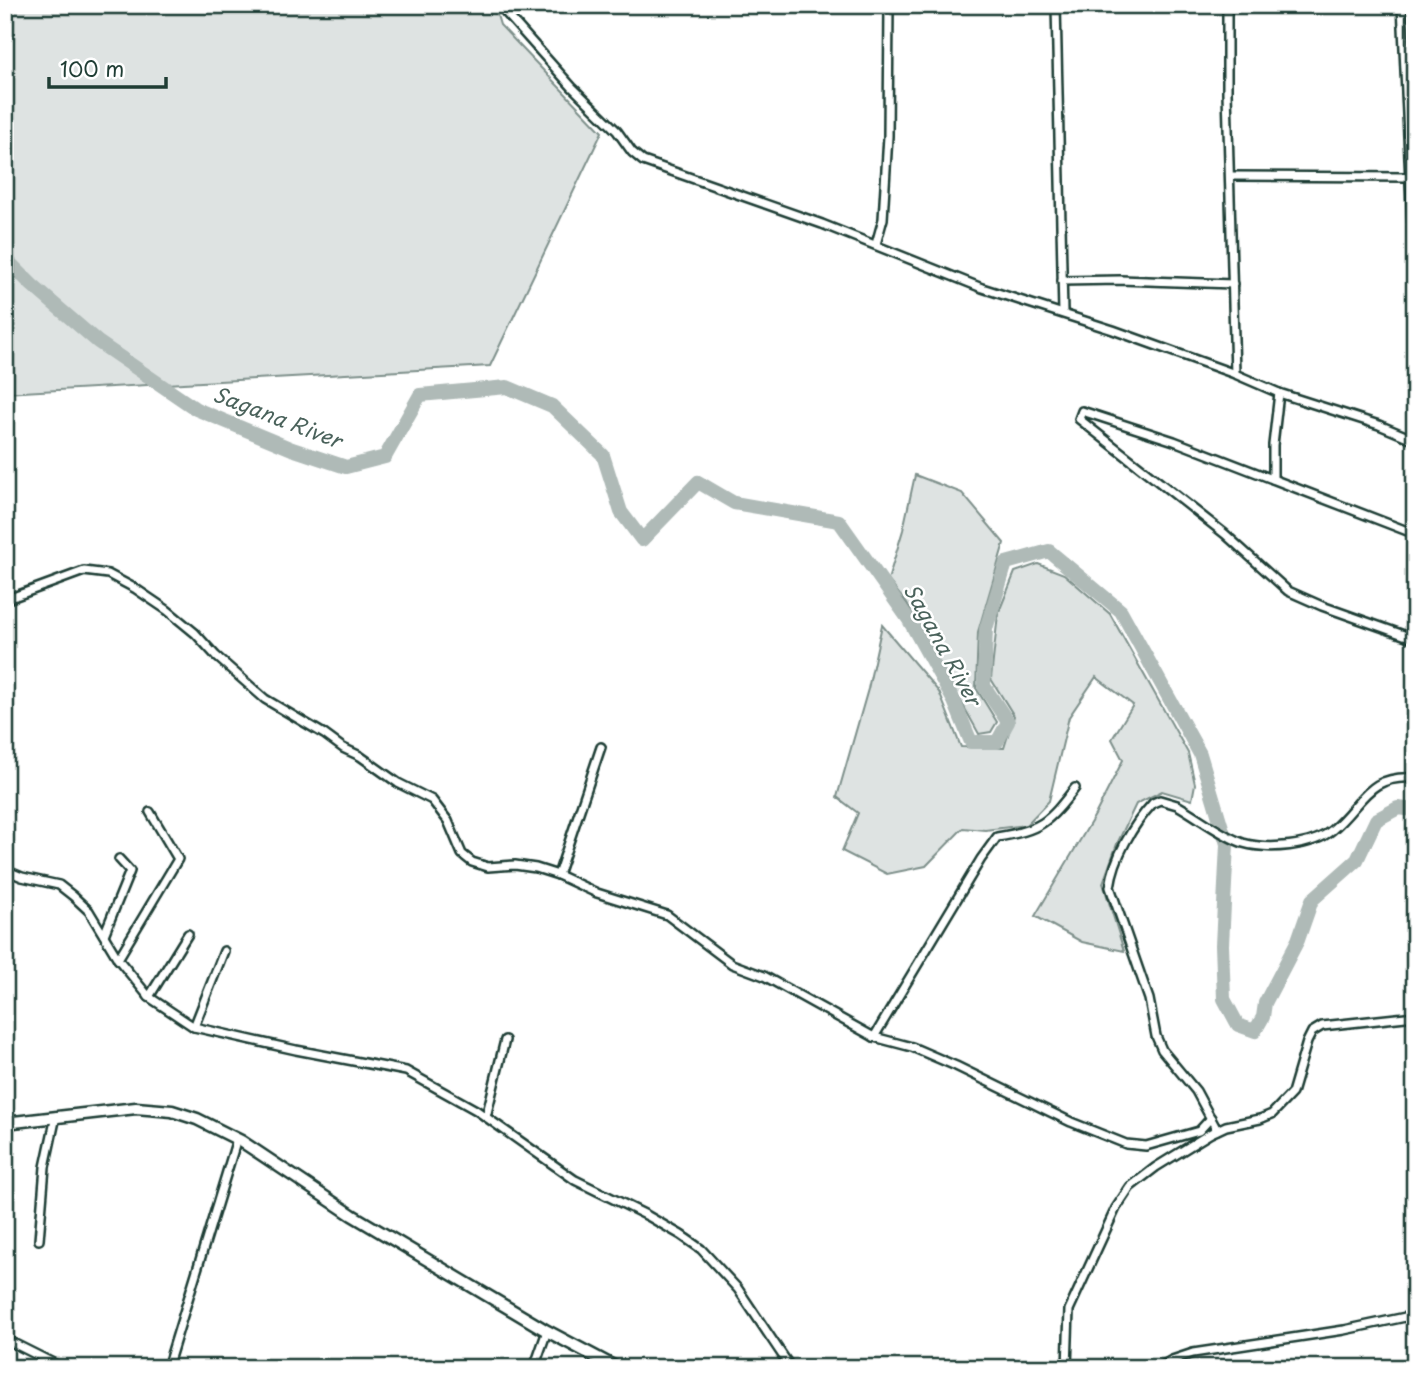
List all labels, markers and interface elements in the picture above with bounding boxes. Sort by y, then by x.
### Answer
scale bar [49,46,166,90]
text: 100 m [60,52,124,84]
water label: Sagana River [209,377,349,456]
water label: Sagana River [897,577,992,713]

